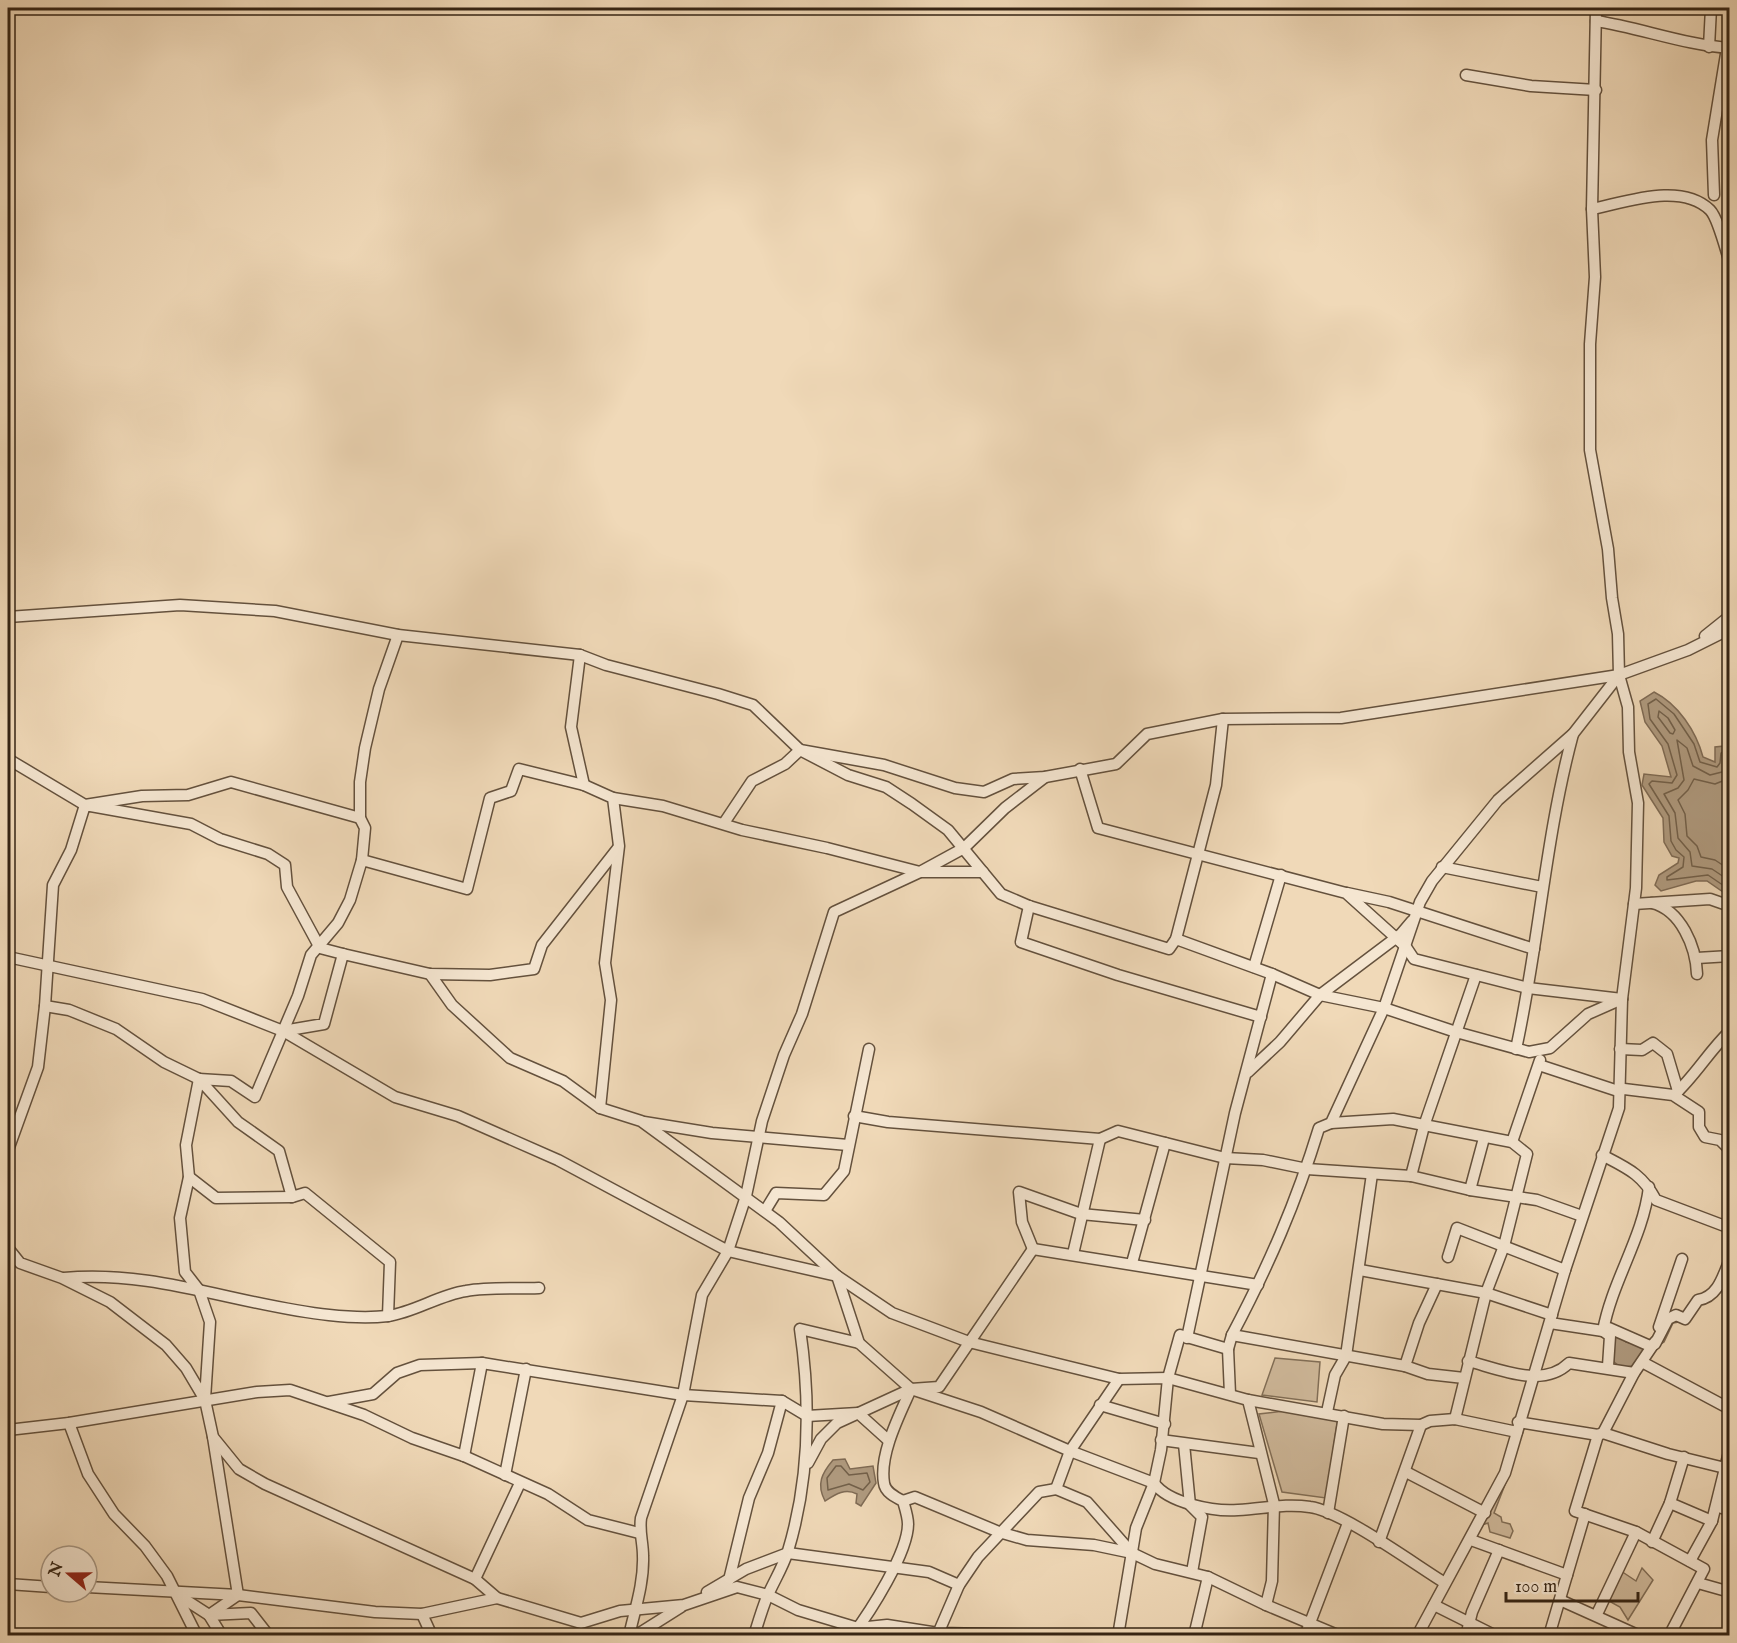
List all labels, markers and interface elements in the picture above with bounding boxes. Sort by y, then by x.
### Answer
north arrow [39,1544,99,1604]
text: N [45,1559,69,1580]
scale bar [1506,1565,1638,1603]
text: 100 m [1515,1576,1557,1599]

